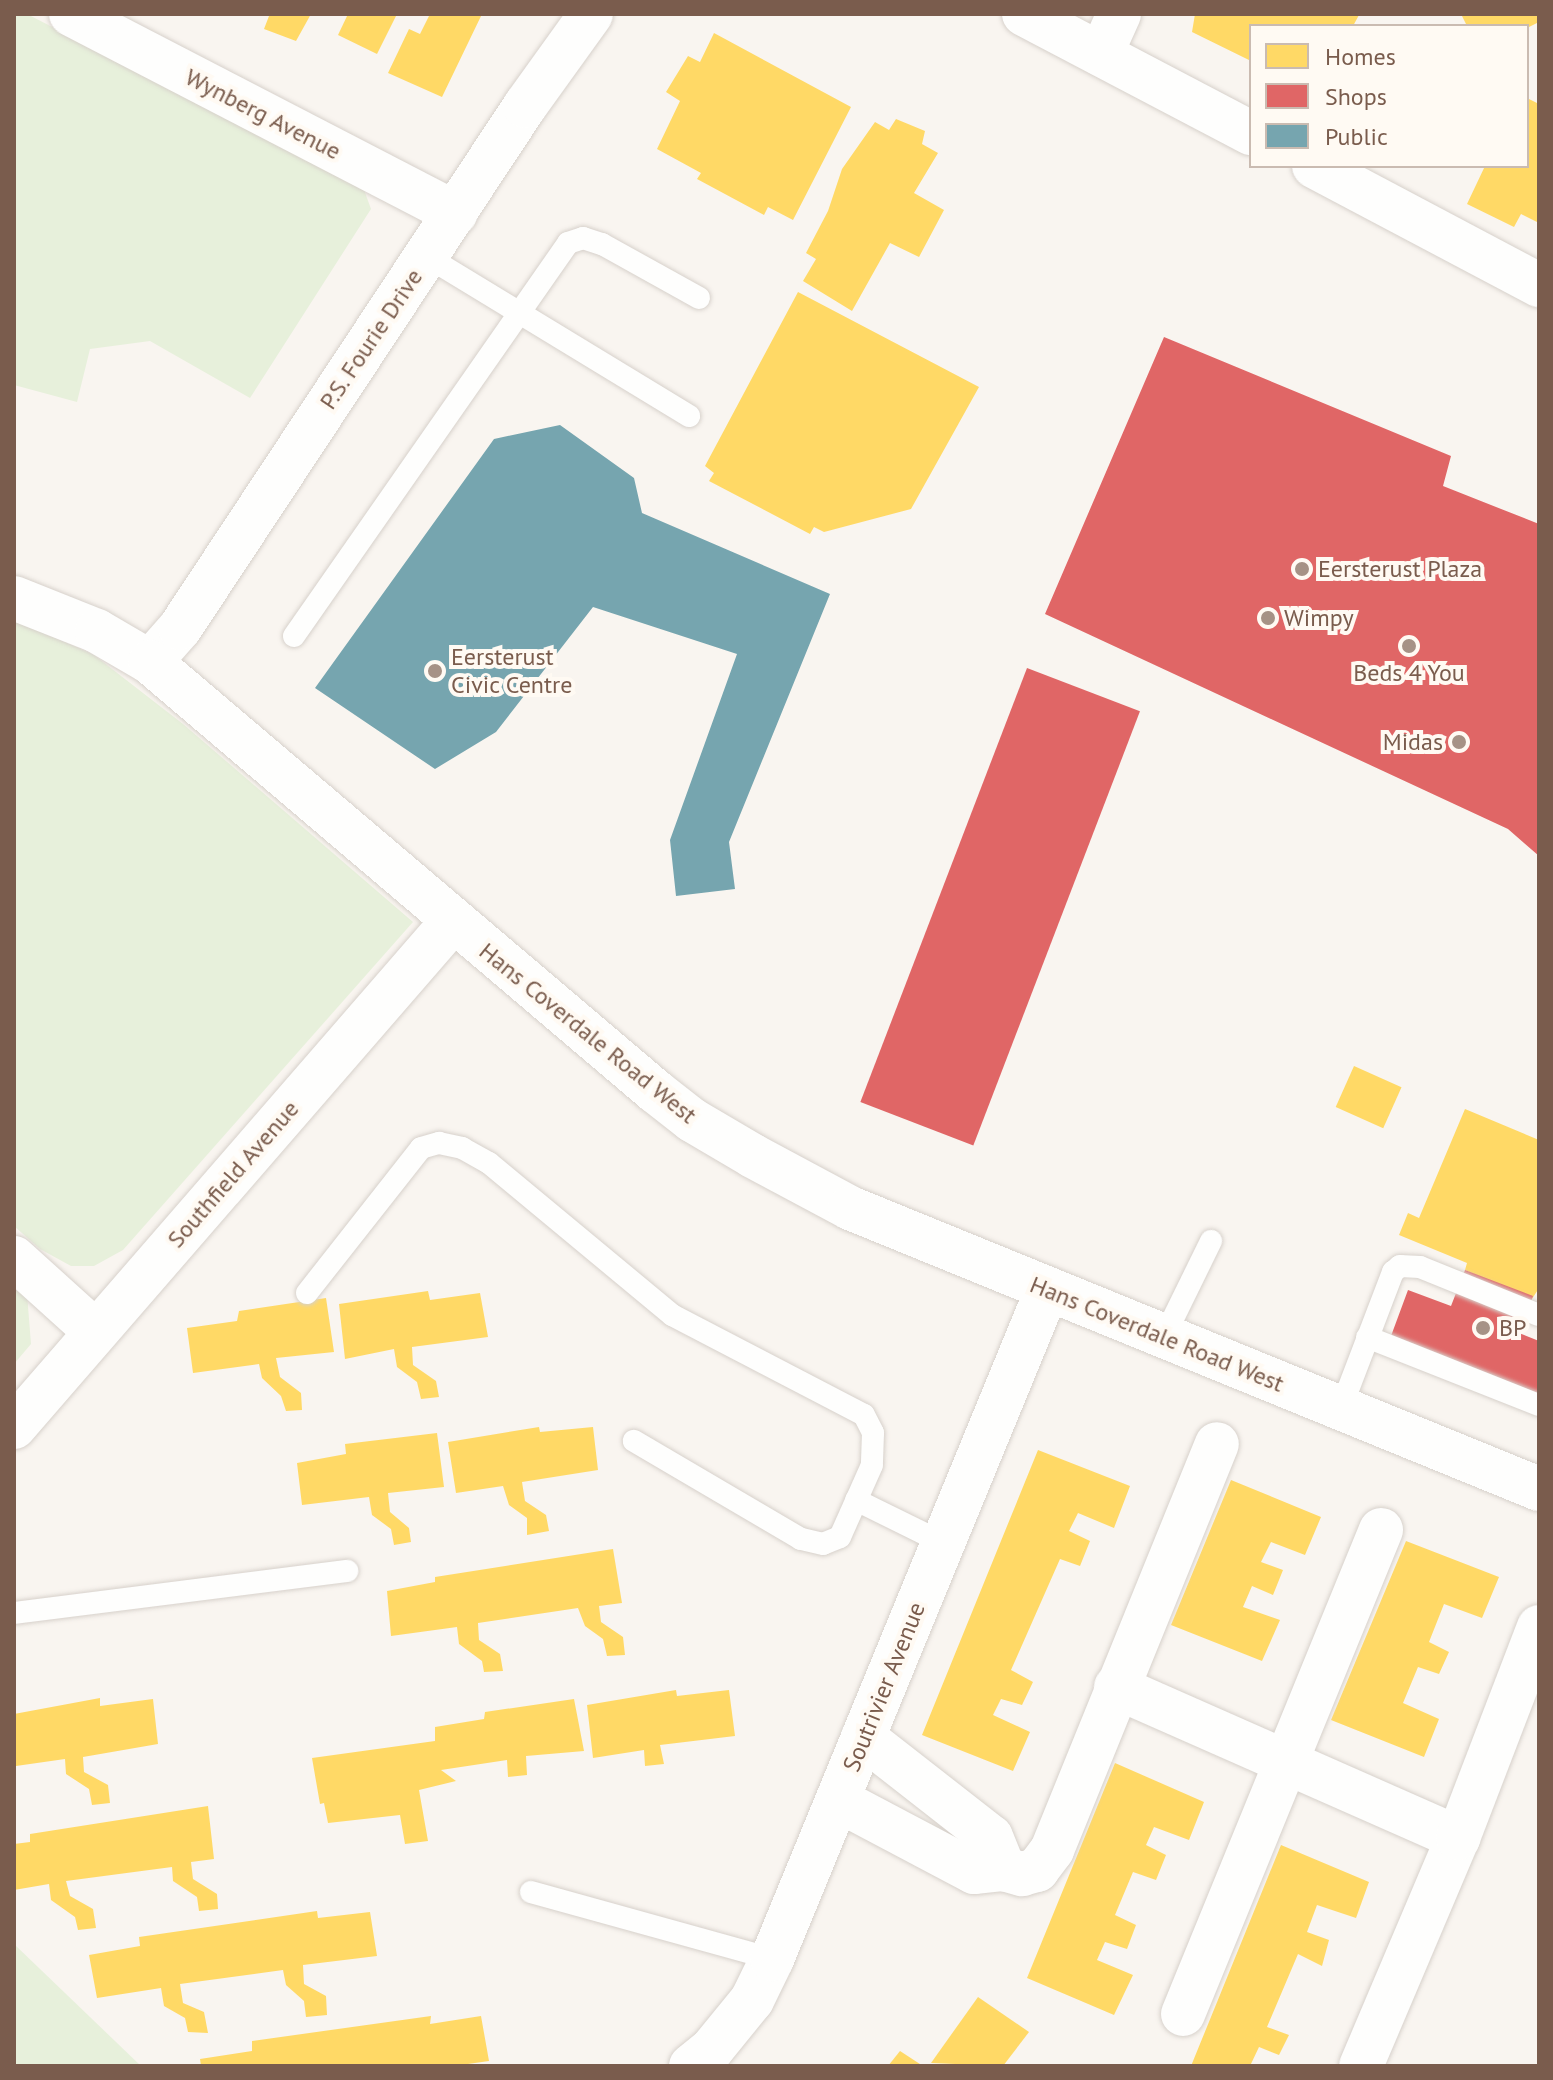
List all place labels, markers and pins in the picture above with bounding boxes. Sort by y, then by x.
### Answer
place label: Eersterust Plaza [1318,555,1482,583]
marker: Eersterust Plaza [1293,560,1311,578]
place label: Wimpy [1284,604,1354,632]
marker: Wimpy [1259,609,1277,627]
marker: Beds 4 You [1400,637,1418,655]
place label: Eersterust Civic Centre [451,643,573,699]
place label: Beds 4 You [1353,659,1465,687]
marker: Eersterust Civic Centre [426,662,444,680]
place label: Midas [1383,728,1443,756]
marker: Midas [1450,733,1468,751]
place label: BP [1499,1314,1526,1342]
marker: BP [1474,1319,1492,1337]

